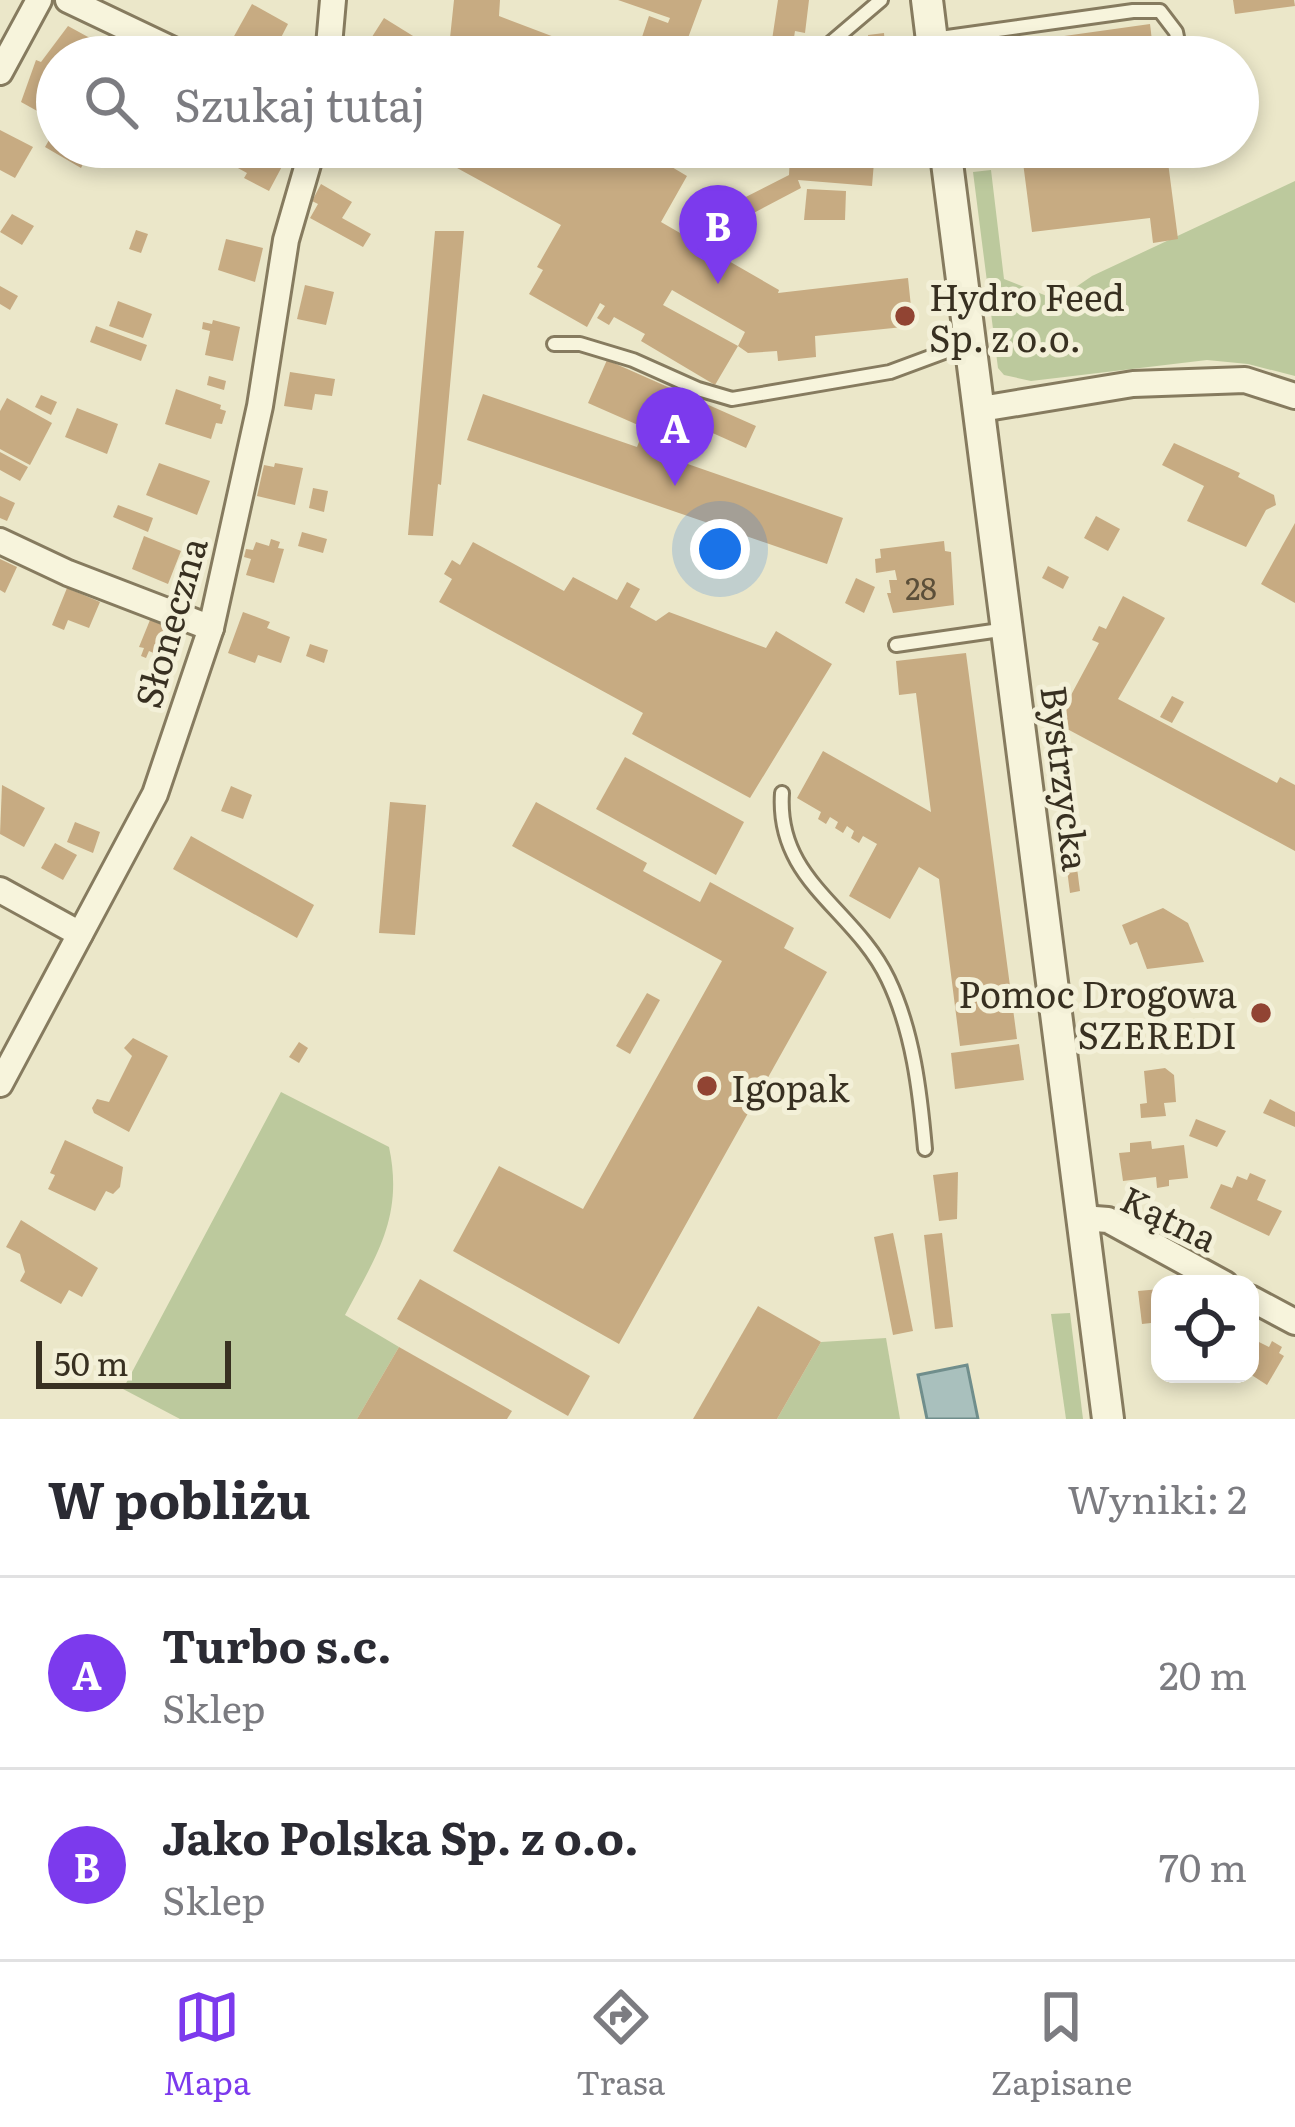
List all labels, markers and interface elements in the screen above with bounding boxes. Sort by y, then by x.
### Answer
search box [36,36,1259,168]
icon: search [78,69,144,135]
text: Szukaj tutaj [174,69,425,136]
pin: B [679,185,757,284]
place label: Hydro Feed Sp. z o.o. [929,269,1125,363]
marker: Hydro Feed Sp. z o.o. [892,303,918,329]
pin: A [636,387,714,486]
your location [690,519,750,579]
street label: Słoneczna [119,530,219,713]
house number: 28 [905,565,937,609]
street label: Bystrzycka [1029,682,1105,874]
place label: Pomoc Drogowa SZEREDI [958,966,1238,1060]
marker: Pomoc Drogowa SZEREDI [1248,1000,1274,1026]
place label: Igopak [731,1060,850,1113]
marker: Igopak [694,1073,720,1099]
street label: Kątna [1113,1171,1228,1263]
map controls [1151,1275,1259,1383]
button: locate [1151,1275,1259,1383]
scale bar [36,1335,231,1388]
text: 50 m [54,1337,128,1386]
text: W pobliżu [48,1459,311,1535]
text: Wyniki: 2 [1067,1468,1247,1526]
text: Turbo s.c. [162,1610,392,1677]
text: A [72,1644,102,1702]
text: 20 m [1159,1644,1247,1702]
text: Sklep [162,1677,266,1735]
text: Jako Polska Sp. z o.o. [162,1802,639,1869]
text: B [74,1836,100,1894]
text: 70 m [1159,1836,1247,1894]
text: Sklep [162,1869,266,1927]
tab: Mapa [163,1984,251,2105]
tab: Trasa [576,1984,665,2105]
tab: Zapisane [991,1984,1132,2105]

